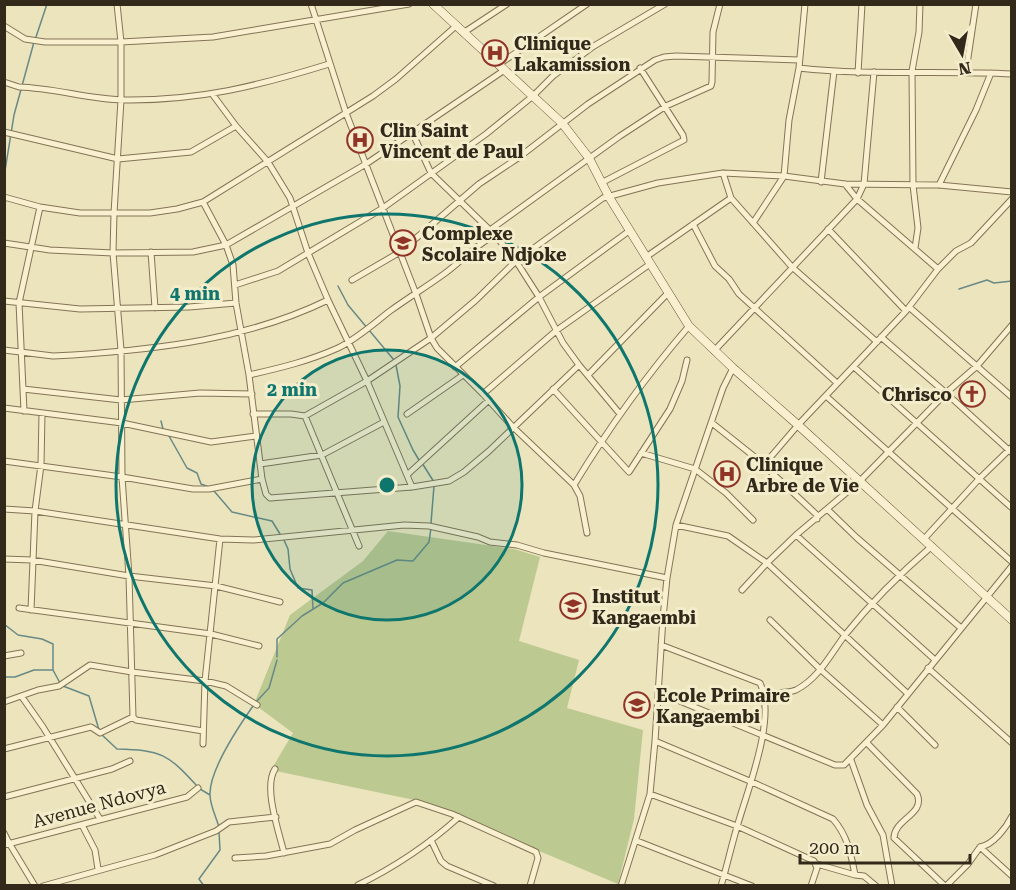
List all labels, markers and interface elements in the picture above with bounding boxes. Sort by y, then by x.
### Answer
north arrow [932,24,992,84]
place label: Clinique Lakamission [514,33,631,75]
hospital icon: Clinique Lakamission [480,38,510,68]
text: N [957,58,972,79]
place label: Clin Saint Vincent de Paul [380,120,523,162]
hospital icon: Clin Saint Vincent de Paul [345,125,375,155]
place label: Complexe Scolaire Ndjoke [422,223,567,265]
school or university icon: Complexe Scolaire Ndjoke [388,228,418,258]
text: 4 min [170,283,220,304]
text: 2 min [267,379,317,400]
church icon: Chrisco [957,379,987,409]
place label: Chrisco [882,384,952,405]
place label: Clinique Arbre de Vie [746,454,860,496]
hospital icon: Clinique Arbre de Vie [712,459,742,489]
centre of rings [377,475,397,495]
place label: Institut Kangaembi [592,586,696,628]
school or university icon: Institut Kangaembi [558,591,588,621]
place label: Ecole Primaire Kangaembi [656,685,791,727]
school or university icon: Ecole Primaire Kangaembi [622,690,652,720]
street label: Avenue Ndovya [30,776,168,832]
scale bar [800,827,970,865]
text: 200 m [809,837,860,858]

